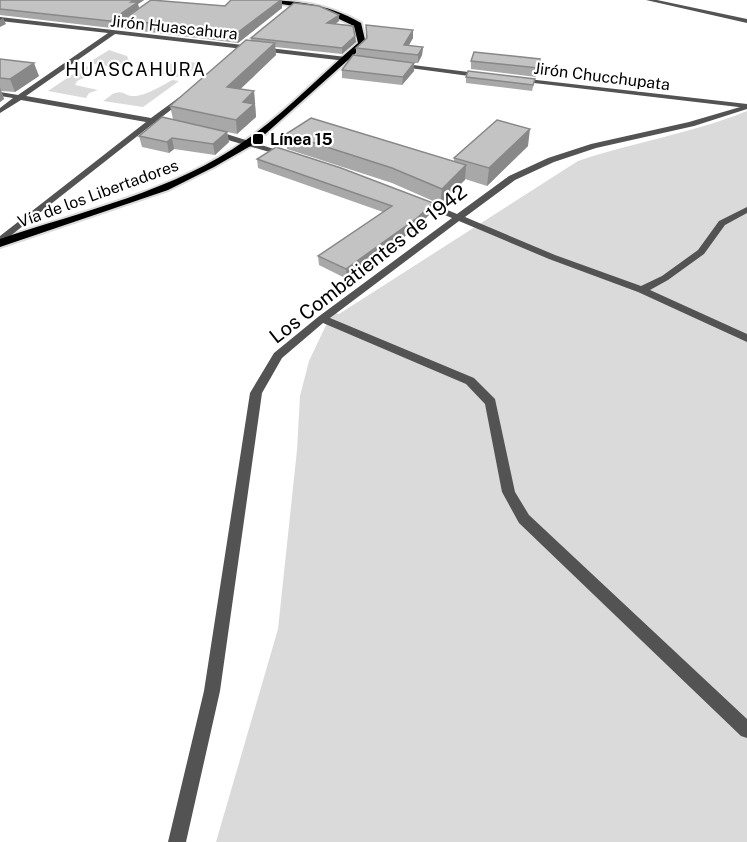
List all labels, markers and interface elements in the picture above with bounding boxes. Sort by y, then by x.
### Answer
street label: Jirón Huascahura [109,11,239,44]
district label: HUASCAHURA [65,59,207,80]
street label: Jirón Chucchupata [533,59,671,94]
place label: Línea 15 [270,130,333,149]
marker: Línea 15 [251,132,265,146]
street label: Vía de los Libertadores [15,156,181,231]
street label: Los Combatientes de 1942 [265,180,471,348]

